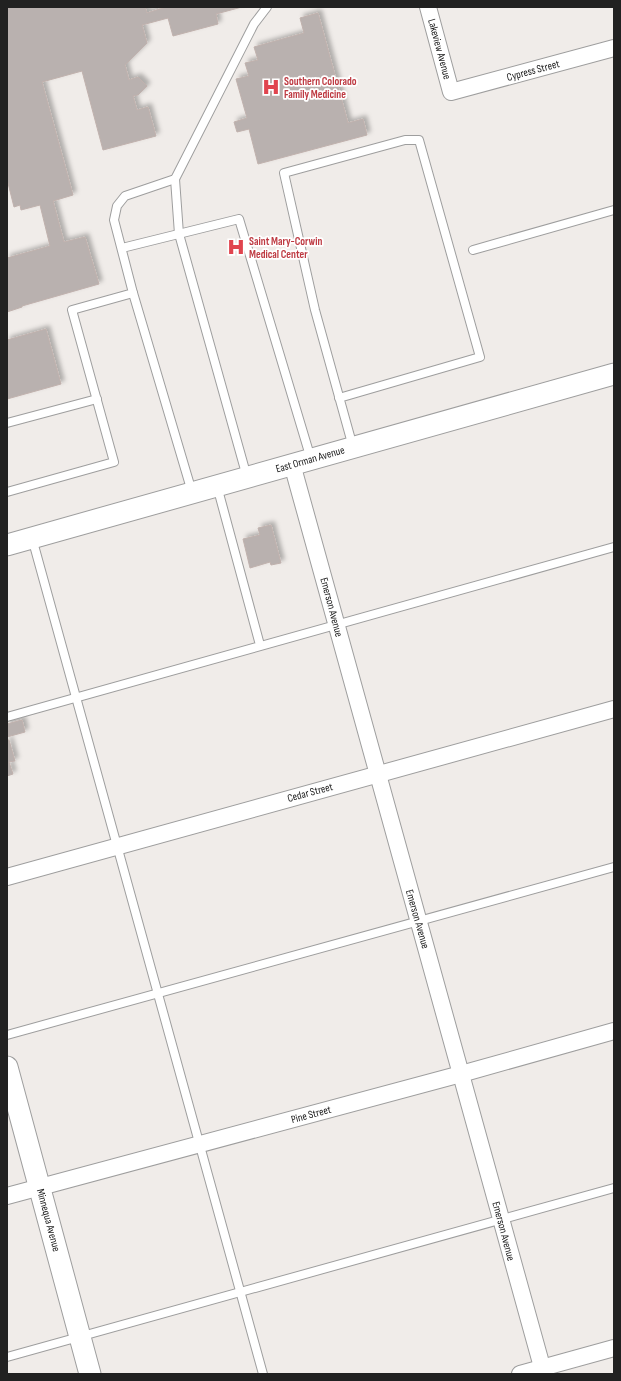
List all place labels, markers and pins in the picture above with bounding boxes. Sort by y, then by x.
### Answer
place label: Southern Colorado Family Medicine [284,75,357,101]
hospital icon: Southern Colorado Family Medicine [261,77,281,97]
place label: Saint Mary-Corwin Medical Center [249,235,322,261]
hospital icon: Saint Mary-Corwin Medical Center [226,237,246,257]

